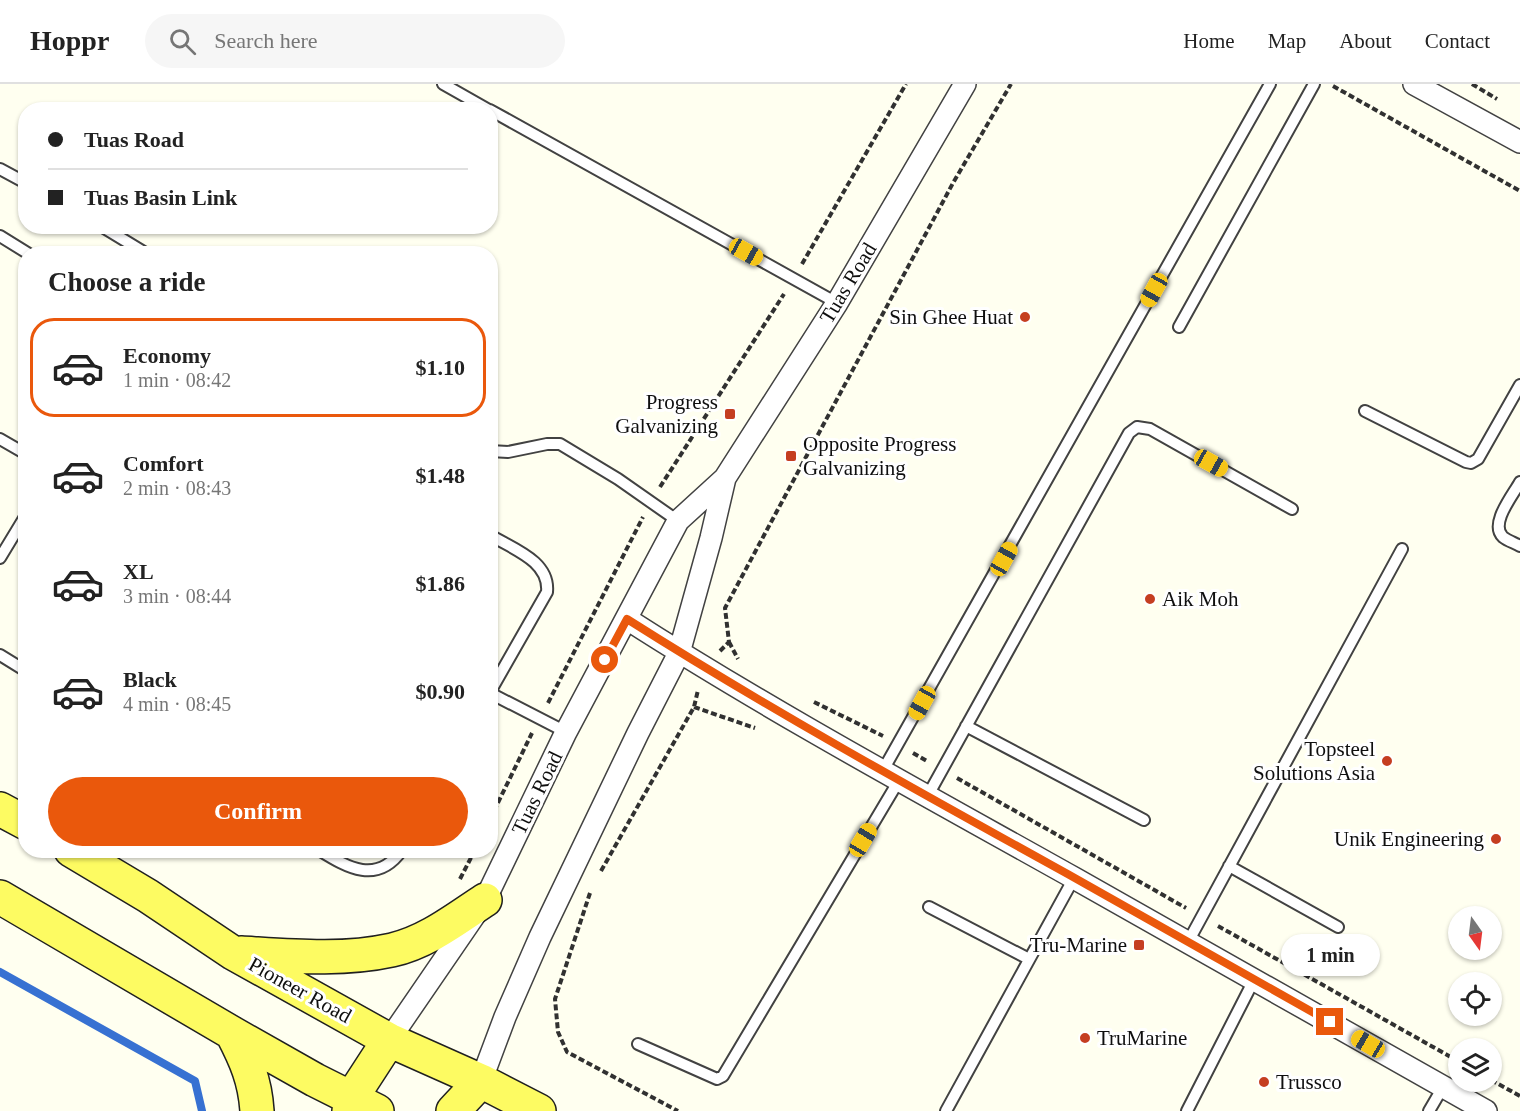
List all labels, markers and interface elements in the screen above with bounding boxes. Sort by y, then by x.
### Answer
search box [145,14,565,68]
text: Hoppr [30,25,109,56]
icon: search [166,25,199,58]
text: Search here [214,28,318,53]
text: Home [1183,29,1235,53]
text: Map [1268,29,1306,53]
text: About [1339,29,1392,53]
text: Contact [1425,29,1490,53]
text: Tuas Road [84,127,184,152]
text: Tuas Basin Link [84,185,237,210]
car [726,235,766,269]
street label: Tuas Road [815,238,882,328]
text: Choose a ride [48,267,206,297]
car [1137,270,1171,310]
place label: Sin Ghee Huat [889,305,1013,329]
marker: Sin Ghee Huat [1018,310,1032,324]
icon: car [51,341,105,395]
text: Economy [123,343,211,368]
text: $1.10 [416,355,465,380]
text: 1 min · 08:42 [123,369,231,391]
place label: Progress Galvanizing [615,390,718,438]
marker: Progress Galvanizing [723,407,737,421]
place label: Opposite Progress Galvanizing [803,432,956,480]
car [1191,446,1231,480]
icon: car [51,449,105,503]
marker: Opposite Progress Galvanizing [784,449,798,463]
text: Comfort [123,451,204,476]
text: $1.48 [416,463,465,488]
text: 2 min · 08:43 [123,477,231,499]
car [987,539,1021,579]
icon: car [51,557,105,611]
text: XL [123,559,154,584]
text: $1.86 [416,571,465,596]
text: 3 min · 08:44 [123,585,231,607]
place label: Aik Moh [1162,587,1239,611]
marker: Aik Moh [1143,592,1157,606]
route start [591,646,618,673]
icon: car [51,665,105,719]
text: Black [123,667,177,692]
text: $0.90 [416,679,465,704]
car [905,683,939,723]
text: 4 min · 08:45 [123,693,231,715]
place label: Topsteel Solutions Asia [1253,737,1376,785]
street label: Tuas Road [507,747,568,839]
marker: Topsteel Solutions Asia [1380,754,1394,768]
button: Confirm [48,777,468,846]
car [846,820,880,860]
place label: Unik Engineering [1334,827,1484,851]
marker: Unik Engineering [1489,832,1503,846]
north arrow [1448,906,1502,960]
map controls [1448,906,1502,1092]
place label: Tru-Marine [1030,933,1127,957]
callout: 1 min [1280,935,1380,977]
marker: Tru-Marine [1132,938,1146,952]
text: 1 min [1306,944,1355,966]
street label: Pioneer Road [244,952,356,1028]
button: locate [1448,972,1502,1026]
route end [1316,1008,1343,1035]
place label: TruMarine [1097,1026,1187,1050]
car [1348,1027,1388,1061]
marker: TruMarine [1078,1031,1092,1045]
button: layers [1448,1038,1502,1092]
place label: Trussco [1276,1070,1342,1094]
marker: Trussco [1257,1075,1271,1089]

